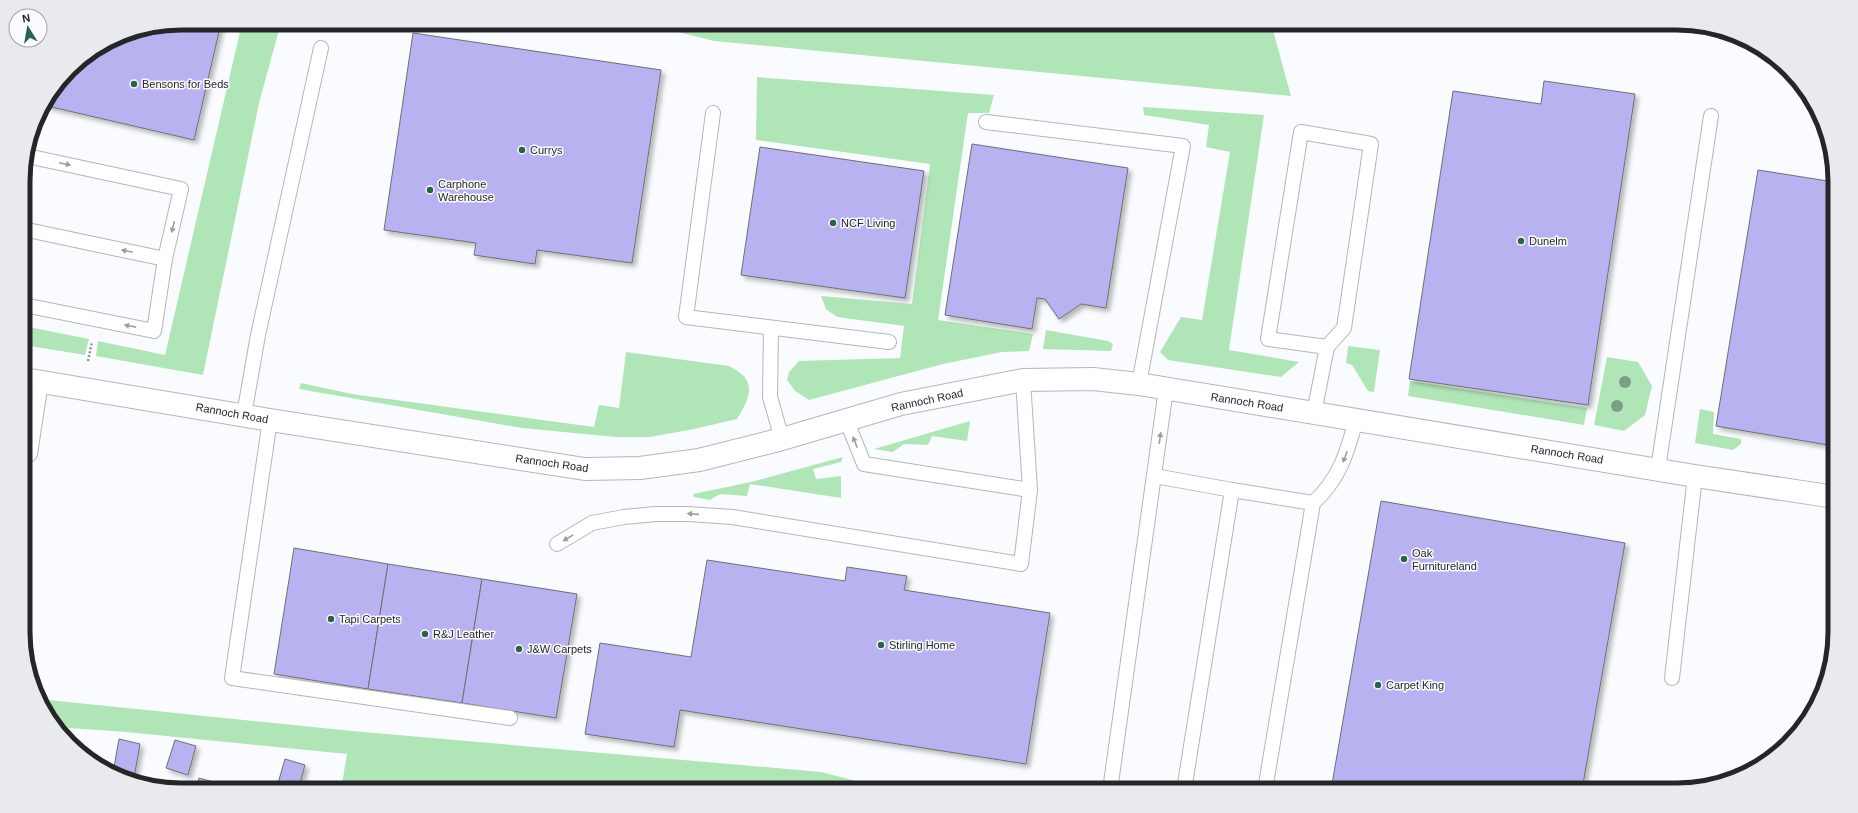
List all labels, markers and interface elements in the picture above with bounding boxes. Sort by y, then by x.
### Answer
north arrow [8,8,48,48]
text: N [21,12,31,25]
place label: Bensons for Beds [142,78,229,90]
marker: Bensons for Beds [129,79,139,89]
place label: Currys [530,144,563,156]
marker: Currys [517,145,527,155]
one-way arrow [59,162,71,168]
place label: Carphone Warehouse [438,178,494,203]
marker: Carphone Warehouse [425,185,435,195]
place label: NCF Living [841,217,895,229]
marker: NCF Living [828,218,838,228]
one-way arrow [169,221,175,233]
place label: Dunelm [1529,235,1567,247]
marker: Dunelm [1516,236,1526,246]
one-way arrow [121,248,133,254]
one-way arrow [124,323,136,329]
street label: Rannoch Road [890,387,964,413]
street label: Rannoch Road [1210,390,1284,414]
street label: Rannoch Road [195,401,269,425]
one-way arrow [1157,432,1163,444]
one-way arrow [852,435,858,447]
street label: Rannoch Road [1530,442,1604,466]
one-way arrow [1341,451,1347,463]
street label: Rannoch Road [515,452,589,474]
one-way arrow [687,511,699,518]
one-way arrow [562,534,574,541]
place label: Oak Furnitureland [1412,547,1477,572]
marker: Oak Furnitureland [1399,554,1409,564]
place label: Tapi Carpets [339,613,401,625]
marker: Tapi Carpets [326,614,336,624]
place label: R&J Leather [433,628,494,640]
marker: R&J Leather [420,629,430,639]
place label: Stirling Home [889,639,955,651]
marker: Stirling Home [876,640,886,650]
place label: J&W Carpets [527,643,592,655]
marker: J&W Carpets [514,644,524,654]
place label: Carpet King [1386,679,1444,691]
marker: Carpet King [1373,680,1383,690]

